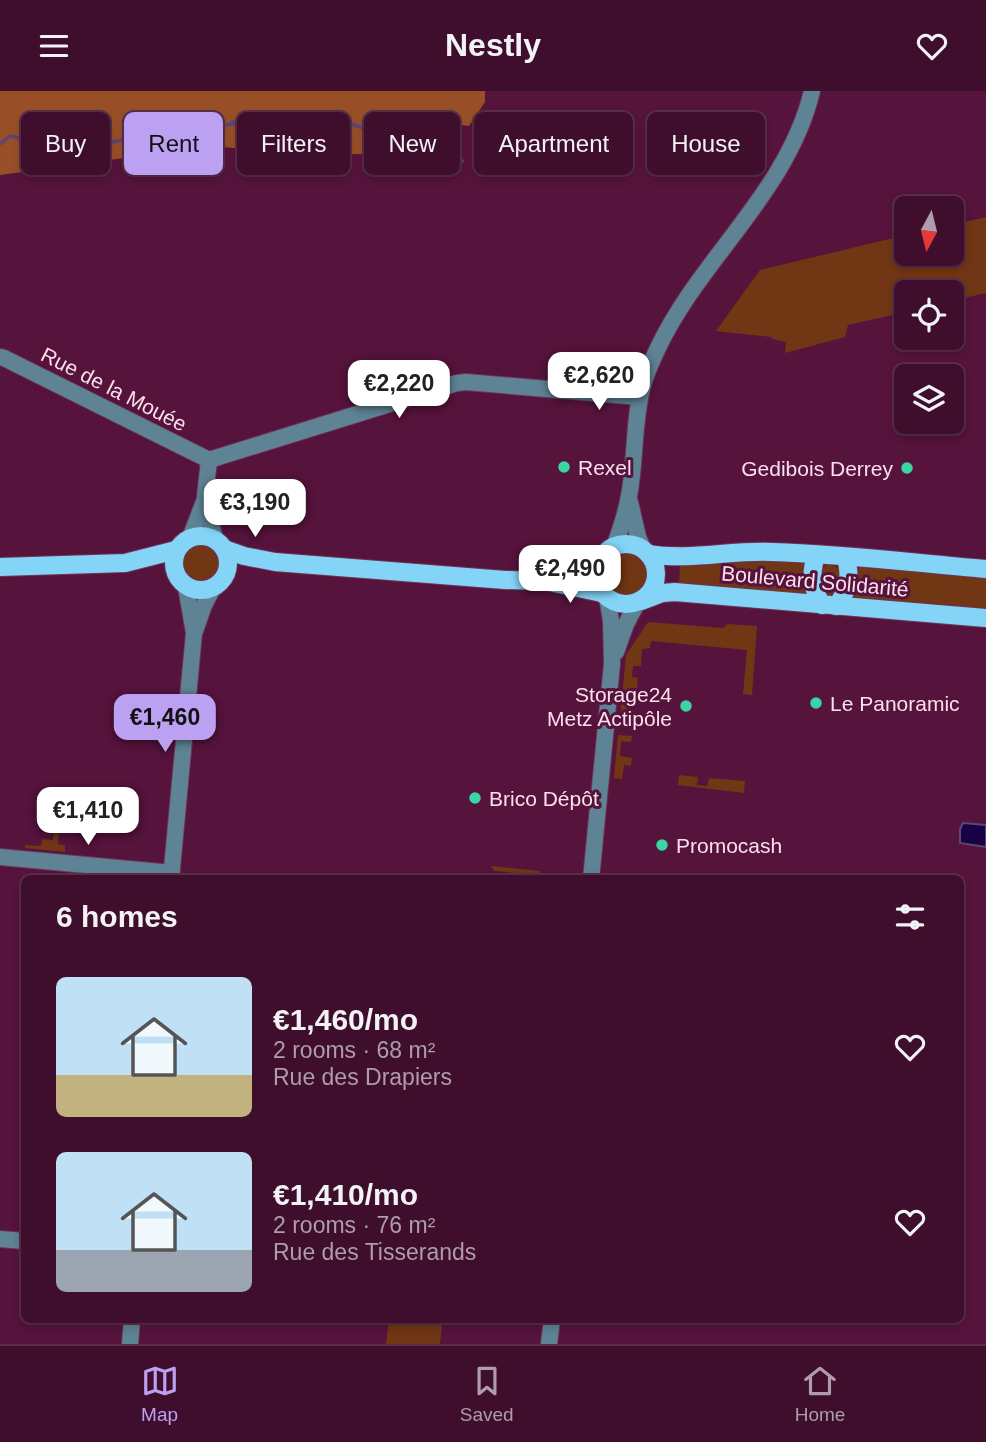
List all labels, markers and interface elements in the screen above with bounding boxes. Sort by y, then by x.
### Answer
icon: menu [35,27,73,65]
text: Nestly [445,27,541,63]
icon: heart [913,27,951,65]
chip: Buy [21,112,110,175]
chip: Rent [124,112,223,175]
chip: Filters [237,112,350,175]
chip: New [364,112,460,175]
chip: Apartment [474,112,633,175]
chip: House [647,112,765,175]
north arrow [894,196,964,266]
map controls [894,196,964,434]
button: locate [894,280,964,350]
street label: Rue de la Mouée [38,342,190,436]
pin: €2,620 [542,353,656,412]
pin: €2,220 [342,361,456,420]
text: €2,620 [564,362,634,388]
button: layers [894,364,964,434]
text: €2,220 [364,370,434,396]
place label: Rexel [578,456,632,479]
place label: Gedibois Derrey [741,457,893,480]
marker: Rexel [556,459,572,475]
marker: Gedibois Derrey [899,460,915,476]
pin: €3,190 [198,479,312,539]
text: €3,190 [220,489,290,515]
pin: €2,490 [513,545,627,605]
text: €2,490 [535,555,605,581]
street label: Boulevard Solidarité [720,561,910,601]
place label: Storage24 Metz Actipôle [547,683,672,730]
place label: Le Panoramic [830,692,960,715]
pin: €1,460 [108,695,222,754]
marker: Le Panoramic [808,695,824,711]
marker: Storage24 Metz Actipôle [678,698,694,714]
text: €1,460 [130,704,200,730]
pin: €1,410 [31,787,145,847]
place label: Brico Dépôt [489,787,599,810]
marker: Brico Dépôt [467,790,483,806]
text: €1,410 [53,797,123,823]
place label: Promocash [676,834,782,857]
marker: Promocash [654,837,670,853]
icon: filters [891,898,929,936]
text: 6 homes [56,900,178,933]
text: €1,460/mo [273,1003,418,1036]
icon: home [112,1005,196,1089]
icon: heart [891,1028,929,1066]
text: 2 rooms · 68 m² [273,1037,435,1063]
text: Rue des Drapiers [273,1064,452,1090]
text: €1,410/mo [273,1178,418,1211]
icon: home [112,1180,196,1264]
icon: heart [891,1203,929,1241]
text: 2 rooms · 76 m² [273,1212,435,1238]
text: Rue des Tisserands [273,1239,476,1265]
tab: Map [141,1362,179,1426]
tab: Saved [460,1362,514,1426]
tab: Home [795,1362,845,1426]

